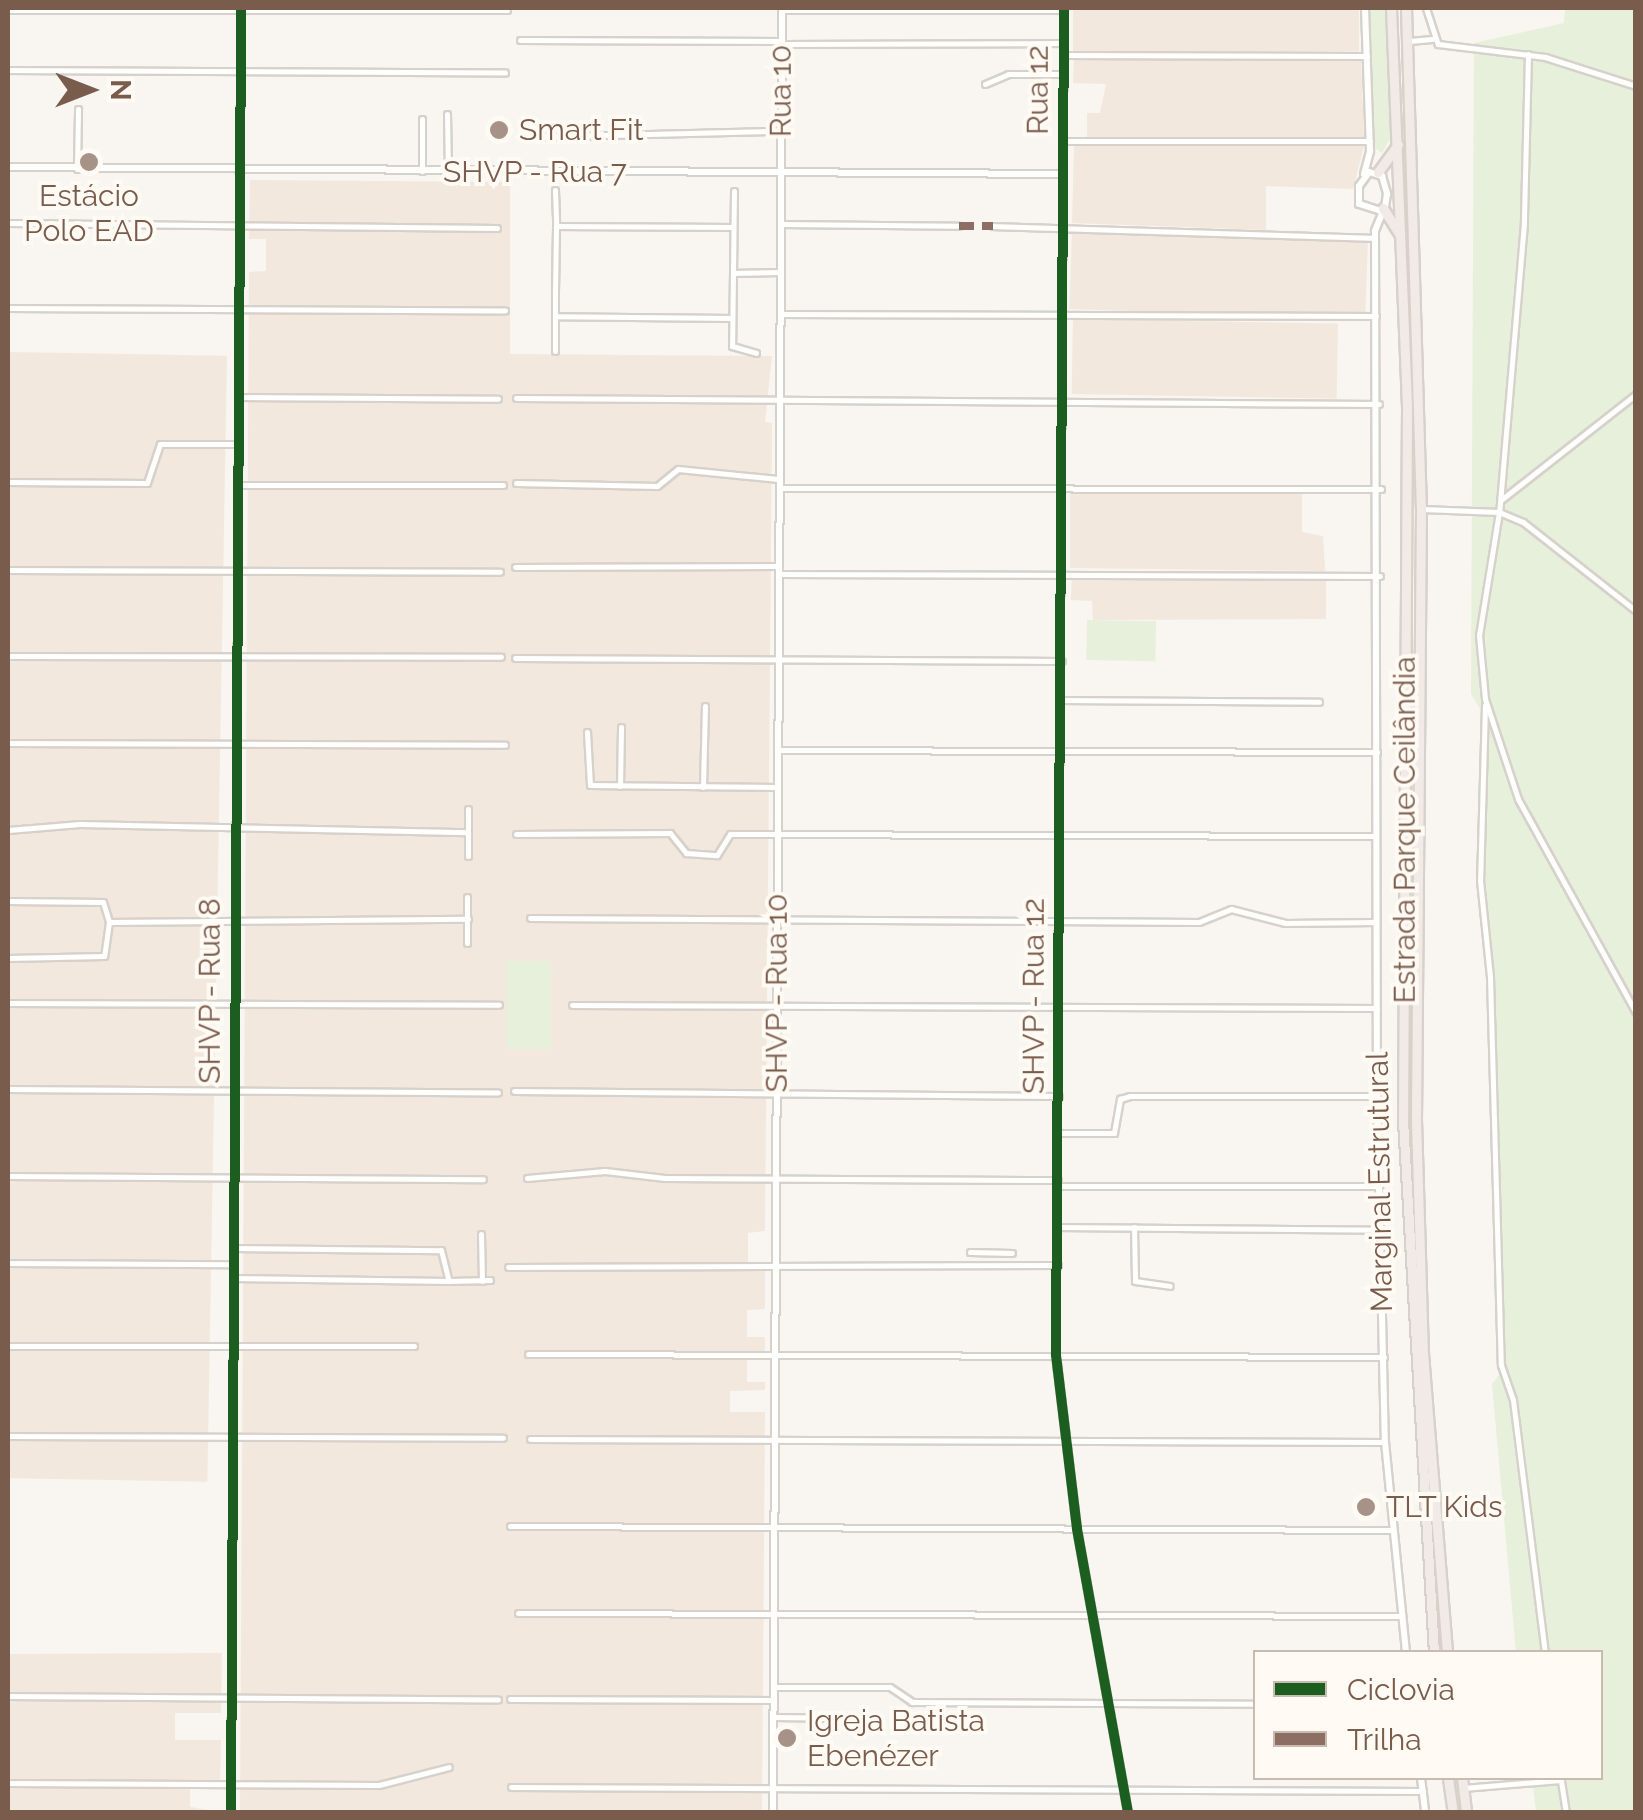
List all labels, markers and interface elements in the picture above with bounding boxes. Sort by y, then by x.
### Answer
north arrow [40,40,140,140]
street label: Rua 10 [763,45,799,137]
street label: Rua 12 [1020,45,1056,135]
text: N [104,79,137,101]
place label: Smart Fit [519,112,644,148]
marker: Smart Fit [488,119,510,141]
marker: Estácio Polo EAD [78,151,100,173]
street label: SHVP - Rua 7 [443,154,627,190]
place label: Estácio Polo EAD [24,178,154,248]
street label: Estrada Parque Ceilândia [1387,656,1423,1004]
street label: SHVP - Rua 10 [759,893,795,1093]
street label: SHVP - Rua 8 [192,898,228,1084]
street label: SHVP - Rua 12 [1016,898,1052,1094]
street label: Marginal Estrutural [1360,1051,1400,1313]
place label: TLT Kids [1386,1489,1503,1525]
marker: TLT Kids [1355,1496,1377,1518]
legend [1253,1650,1603,1780]
text: Ciclovia [1347,1672,1455,1707]
place label: Igreja Batista Ebenézer [807,1703,985,1774]
text: Trilha [1347,1722,1422,1757]
marker: Igreja Batista Ebenézer [776,1727,798,1749]

